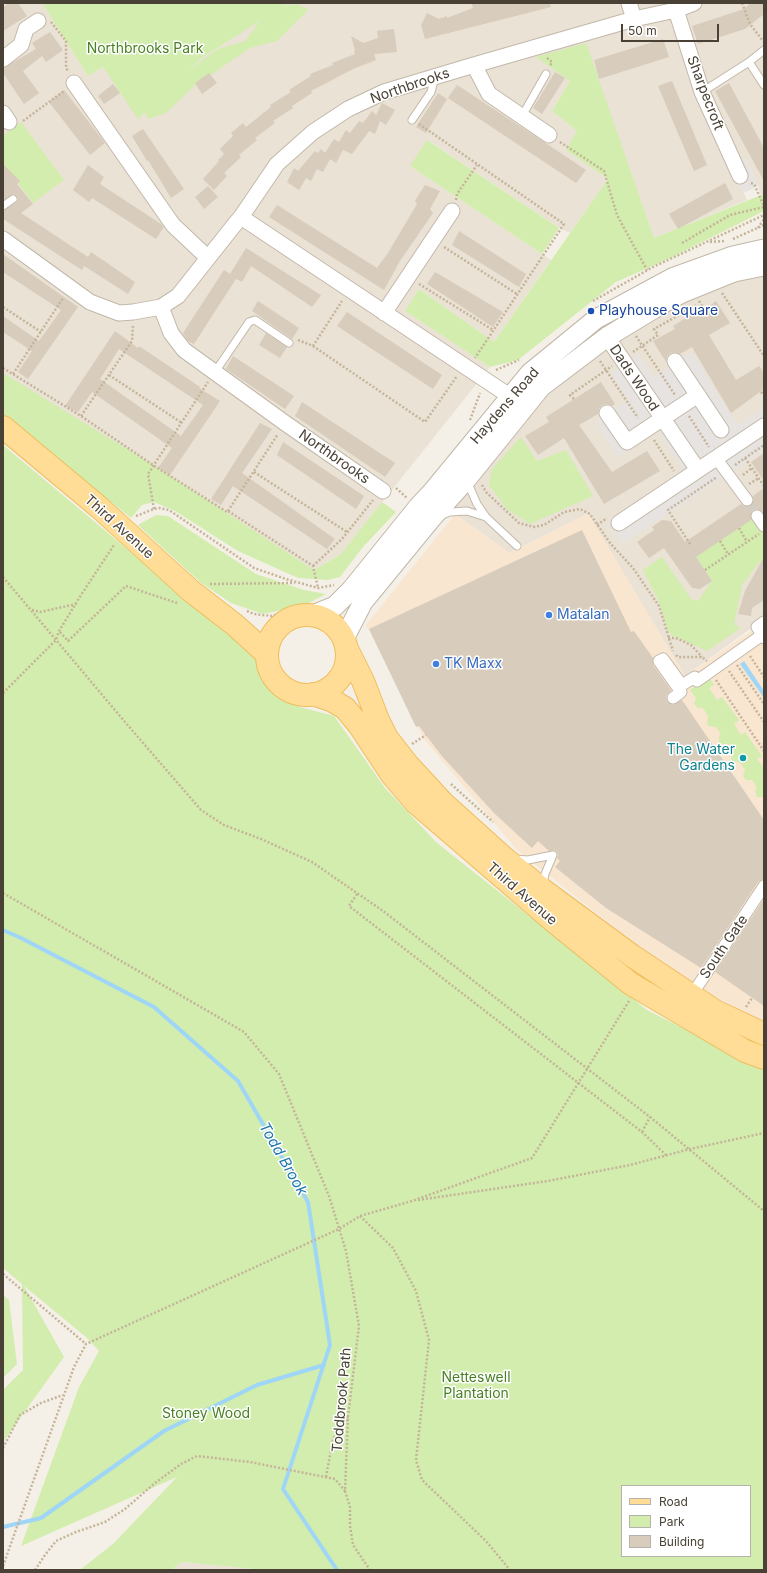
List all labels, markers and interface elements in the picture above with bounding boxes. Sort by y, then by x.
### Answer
scale bar [623,16,721,42]
text: 50 m [628,23,657,38]
park label: Northbrooks Park [87,41,203,57]
street label: Sharpecroft [683,54,727,132]
street label: Northbrooks [368,65,452,107]
place label: Playhouse Square [599,303,718,319]
marker: Playhouse Square [586,306,596,316]
street label: Dads Wood [606,342,662,414]
street label: Haydens Road [467,364,543,448]
street label: Northbrooks [295,426,373,488]
street label: Third Avenue [81,492,157,562]
place label: Matalan [557,607,610,623]
marker: Matalan [544,610,554,620]
place label: TK Maxx [444,656,502,672]
marker: TK Maxx [431,659,441,669]
place label: The Water Gardens [667,742,735,774]
marker: The Water Gardens [738,753,748,763]
street label: Third Avenue [483,859,561,929]
street label: South Gate [697,912,751,982]
water label: Todd Brook [255,1119,311,1199]
street label: Toddbrook Path [329,1347,355,1453]
park label: Netteswell Plantation [441,1370,511,1402]
park label: Stoney Wood [162,1406,250,1422]
legend [621,1485,751,1557]
text: Road [659,1494,688,1509]
text: Park [659,1514,685,1529]
text: Building [659,1534,704,1549]

